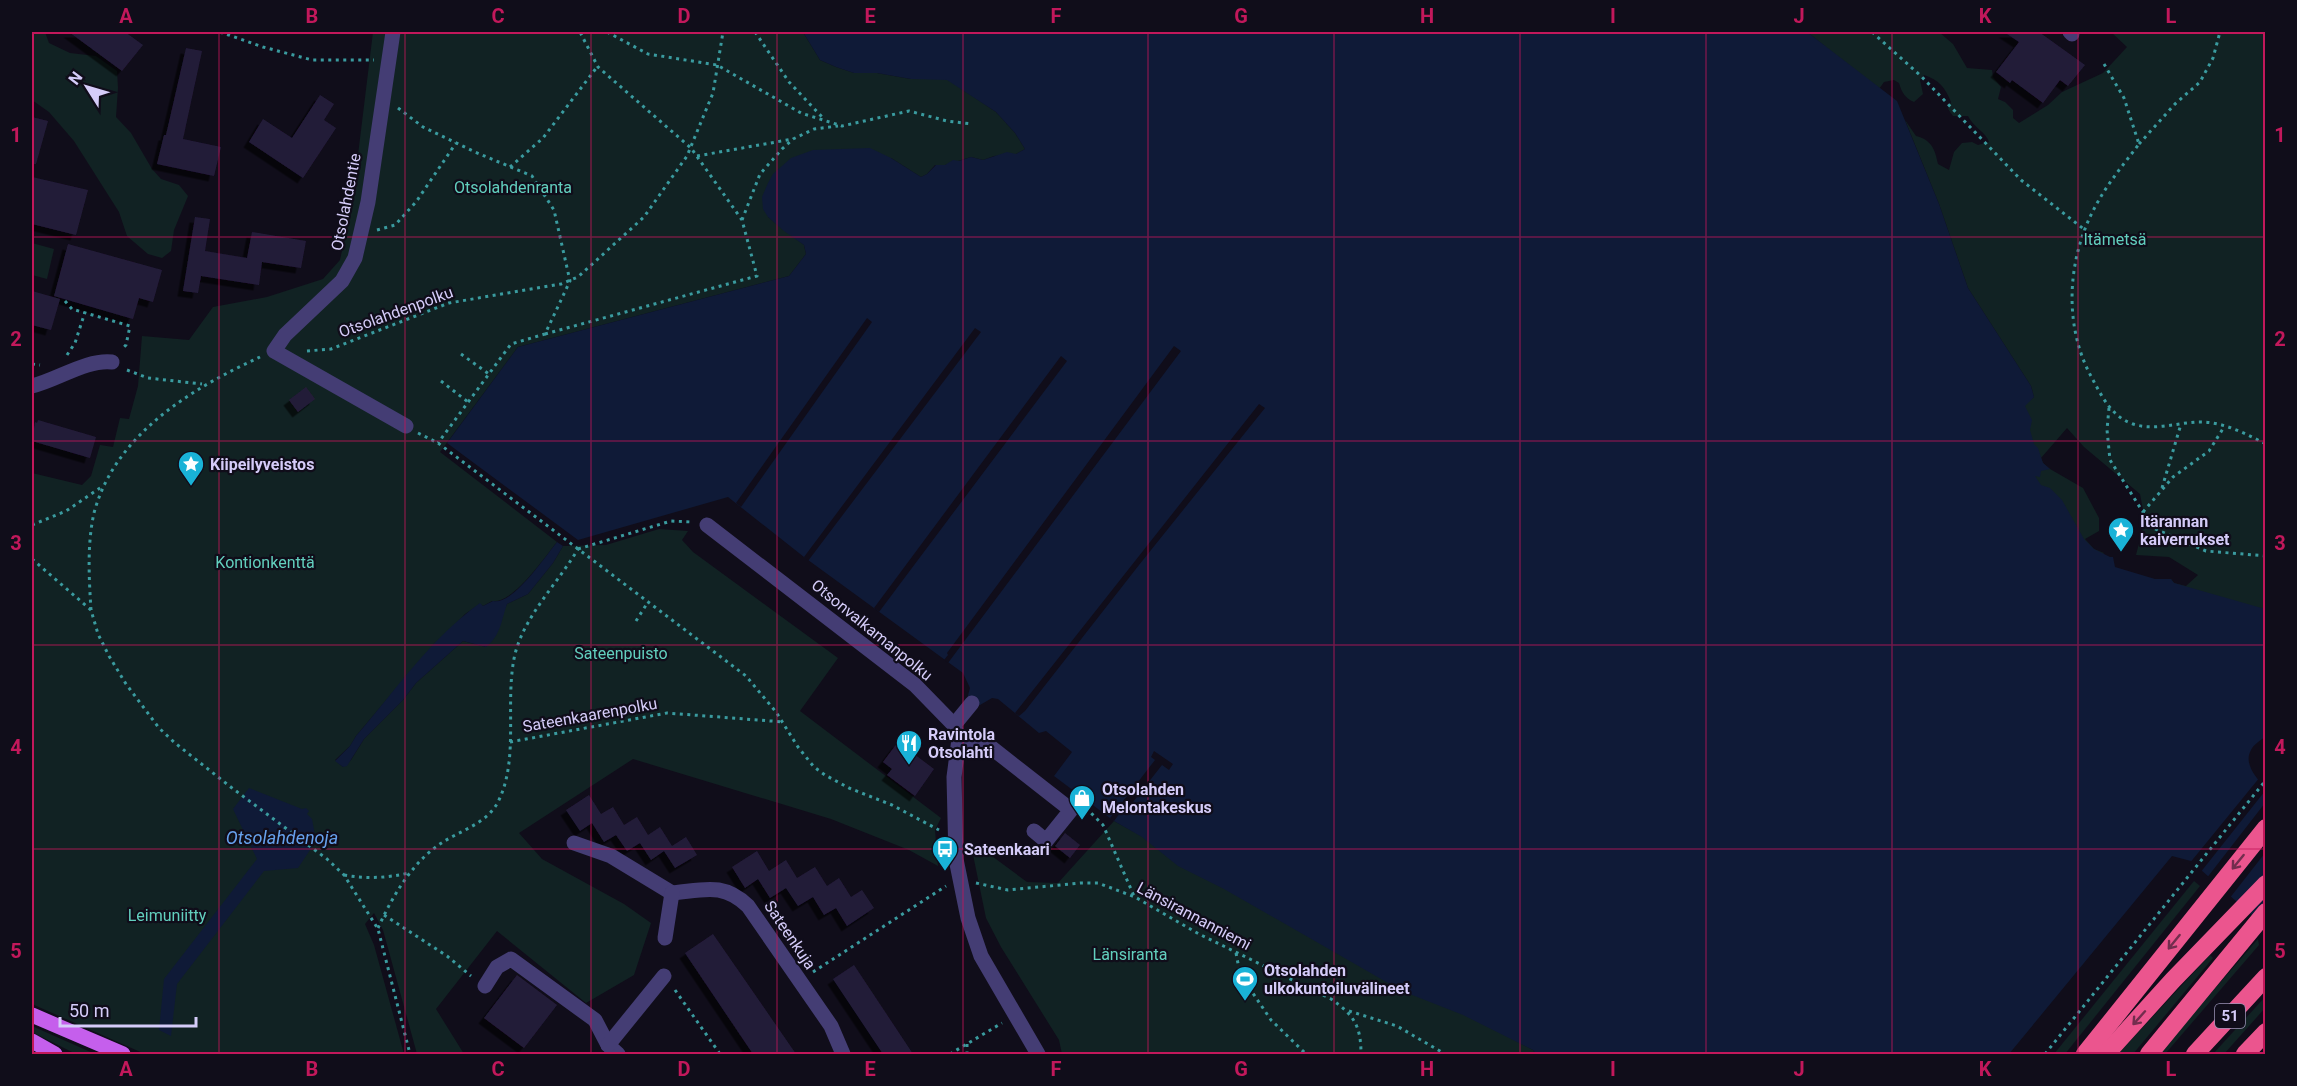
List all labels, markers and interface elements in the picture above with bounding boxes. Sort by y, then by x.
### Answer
text: A [119,4,133,28]
text: B [306,4,318,28]
text: C [491,4,505,28]
text: D [678,4,691,28]
text: E [864,4,876,28]
text: F [1051,4,1062,28]
text: G [1234,4,1248,28]
text: H [1420,4,1434,28]
text: I [1610,4,1616,28]
text: J [1793,4,1805,28]
text: K [1979,4,1992,28]
text: L [2166,4,2177,28]
north arrow [57,57,117,117]
text: N [64,68,86,89]
text: 1 [10,123,22,147]
text: 1 [2274,123,2286,147]
street label: Otsolahdentie [327,152,365,252]
park label: Otsolahdenranta [454,178,572,197]
park label: Itämetsä [2084,230,2147,249]
street label: Otsolahdenpolku [336,282,456,342]
text: 2 [10,327,22,351]
text: 2 [2274,327,2286,351]
place icon: Kiipeilyveistos [176,449,206,487]
place label: Kiipeilyveistos [210,455,314,474]
place label: Itärannan kaiverrukset [2140,512,2230,549]
place icon: Itärannan kaiverrukset [2106,515,2136,553]
text: 3 [10,531,22,555]
text: 3 [2274,531,2286,555]
park label: Kontionkenttä [215,553,315,572]
street label: Otsonvalkamanpolku [808,575,936,685]
park label: Sateenpuisto [574,644,668,663]
street label: Sateenkaarenpolku [521,694,659,736]
place label: Ravintola Otsolahti [928,725,995,762]
restaurant icon: Ravintola Otsolahti [894,728,924,766]
text: 4 [10,735,22,759]
text: 4 [2274,735,2286,759]
place label: Otsolahden Melontakeskus [1102,780,1212,817]
shop icon: Otsolahden Melontakeskus [1067,783,1097,821]
water label: Otsolahdenoja [226,827,338,848]
bus stop icon: Sateenkaari [930,834,960,872]
place label: Sateenkaari [964,840,1050,859]
one-way arrow [2232,854,2245,870]
street label: Länsirannanniemi [1134,878,1254,954]
street label: Sateenkuja [760,897,820,973]
park label: Leimuniitty [128,906,207,925]
one-way arrow [2168,934,2181,950]
text: 5 [10,939,22,963]
text: 5 [2274,939,2286,963]
park label: Länsiranta [1093,945,1167,964]
place label: Otsolahden ulkokuntoiluvälineet [1264,961,1410,998]
sports icon: Otsolahden ulkokuntoiluvälineet [1230,964,1260,1002]
scale bar [60,990,196,1028]
text: 50 m [69,1000,109,1021]
road number: 51 [2215,1004,2245,1028]
one-way arrow [2132,1010,2146,1025]
text: A [119,1057,133,1081]
text: B [306,1057,318,1081]
text: C [491,1057,505,1081]
text: D [678,1057,691,1081]
text: E [864,1057,876,1081]
text: F [1051,1057,1062,1081]
text: G [1234,1057,1248,1081]
text: H [1420,1057,1434,1081]
text: I [1610,1057,1616,1081]
text: J [1793,1057,1805,1081]
text: K [1979,1057,1992,1081]
text: L [2166,1057,2177,1081]

